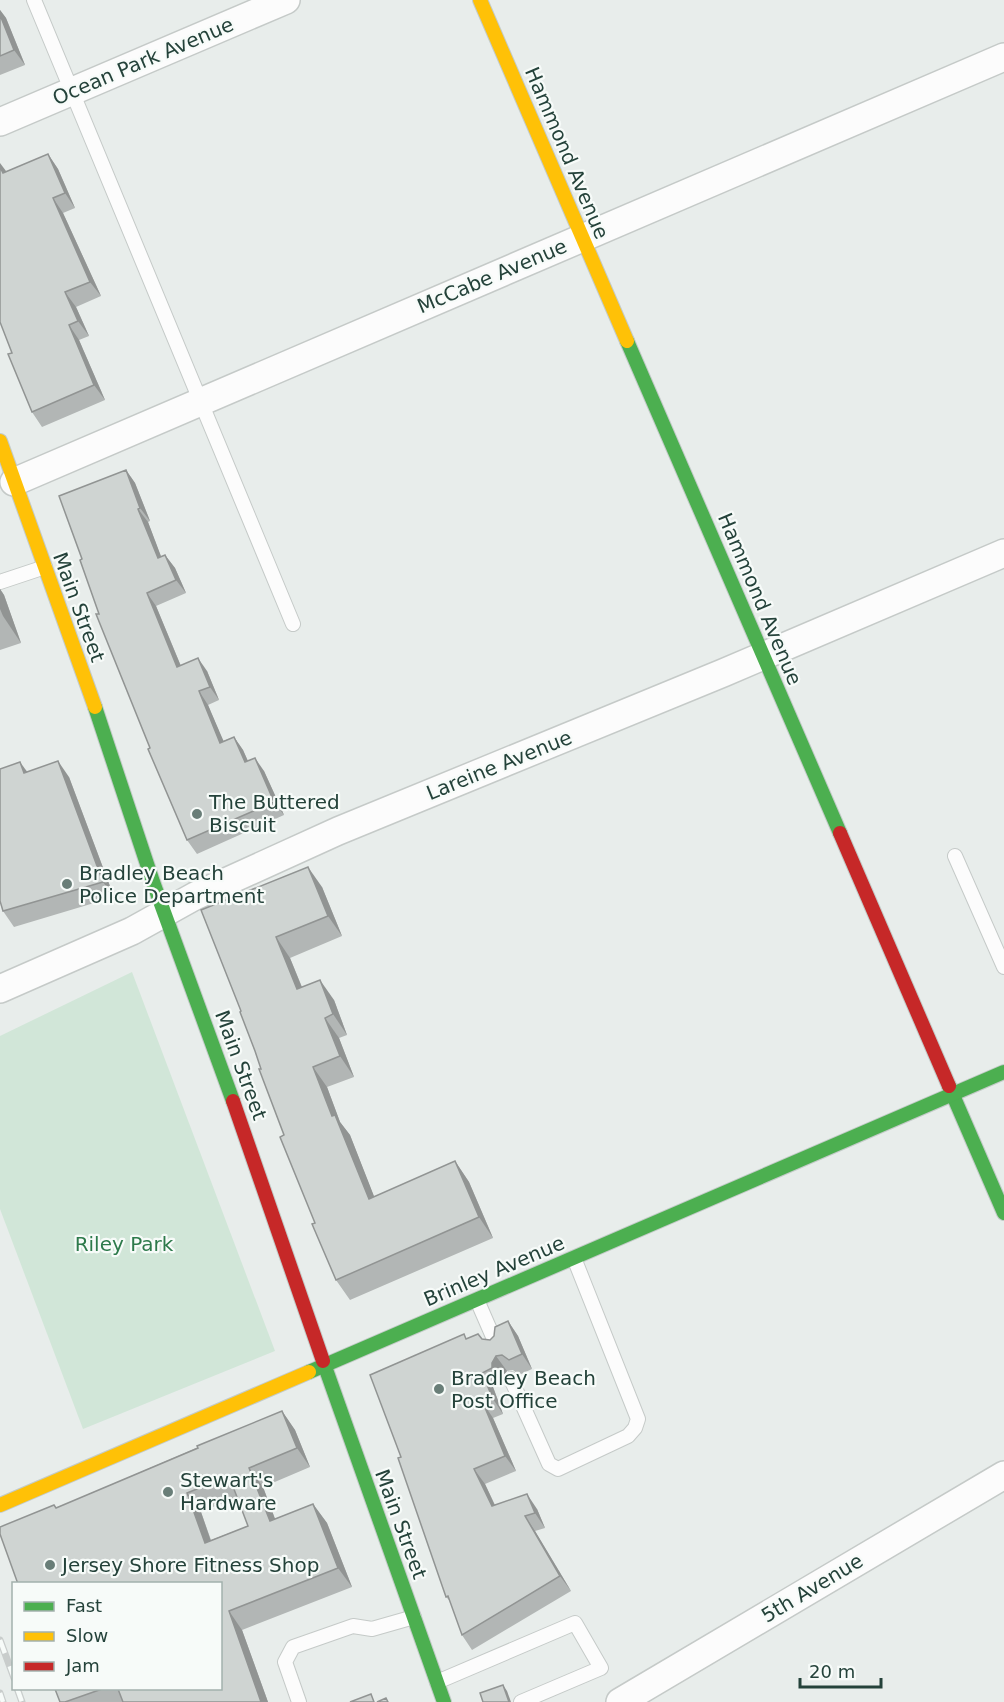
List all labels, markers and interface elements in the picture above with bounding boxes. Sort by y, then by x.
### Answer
street label: Ocean Park Avenue [49,12,237,110]
street label: Hammond Avenue [520,63,614,243]
street label: McCabe Avenue [414,234,570,318]
street label: Hammond Avenue [713,509,807,689]
street label: Main Street [48,549,110,665]
street label: Lareine Avenue [423,725,575,805]
place label: The Buttered Biscuit [208,790,340,837]
marker: The Buttered Biscuit [190,807,204,821]
place label: Bradley Beach Police Department [79,861,265,908]
marker: Bradley Beach Police Department [60,877,74,891]
street label: Main Street [210,1007,272,1123]
street label: Brinley Avenue [420,1231,568,1311]
park label: Riley Park [75,1232,174,1256]
place label: Bradley Beach Post Office [451,1366,596,1413]
marker: Bradley Beach Post Office [432,1382,446,1396]
street label: Main Street [370,1466,432,1582]
place label: Stewart's Hardware [180,1468,277,1515]
marker: Stewart's Hardware [161,1485,175,1499]
street label: 5th Avenue [757,1548,867,1628]
place label: Jersey Shore Fitness Shop [60,1553,319,1577]
marker: Jersey Shore Fitness Shop [43,1558,57,1572]
legend [12,1582,222,1690]
text: Fast [66,1595,102,1616]
text: Slow [66,1625,108,1646]
scale bar [800,1651,881,1689]
text: Jam [65,1655,100,1676]
text: 20 m [809,1661,855,1682]

